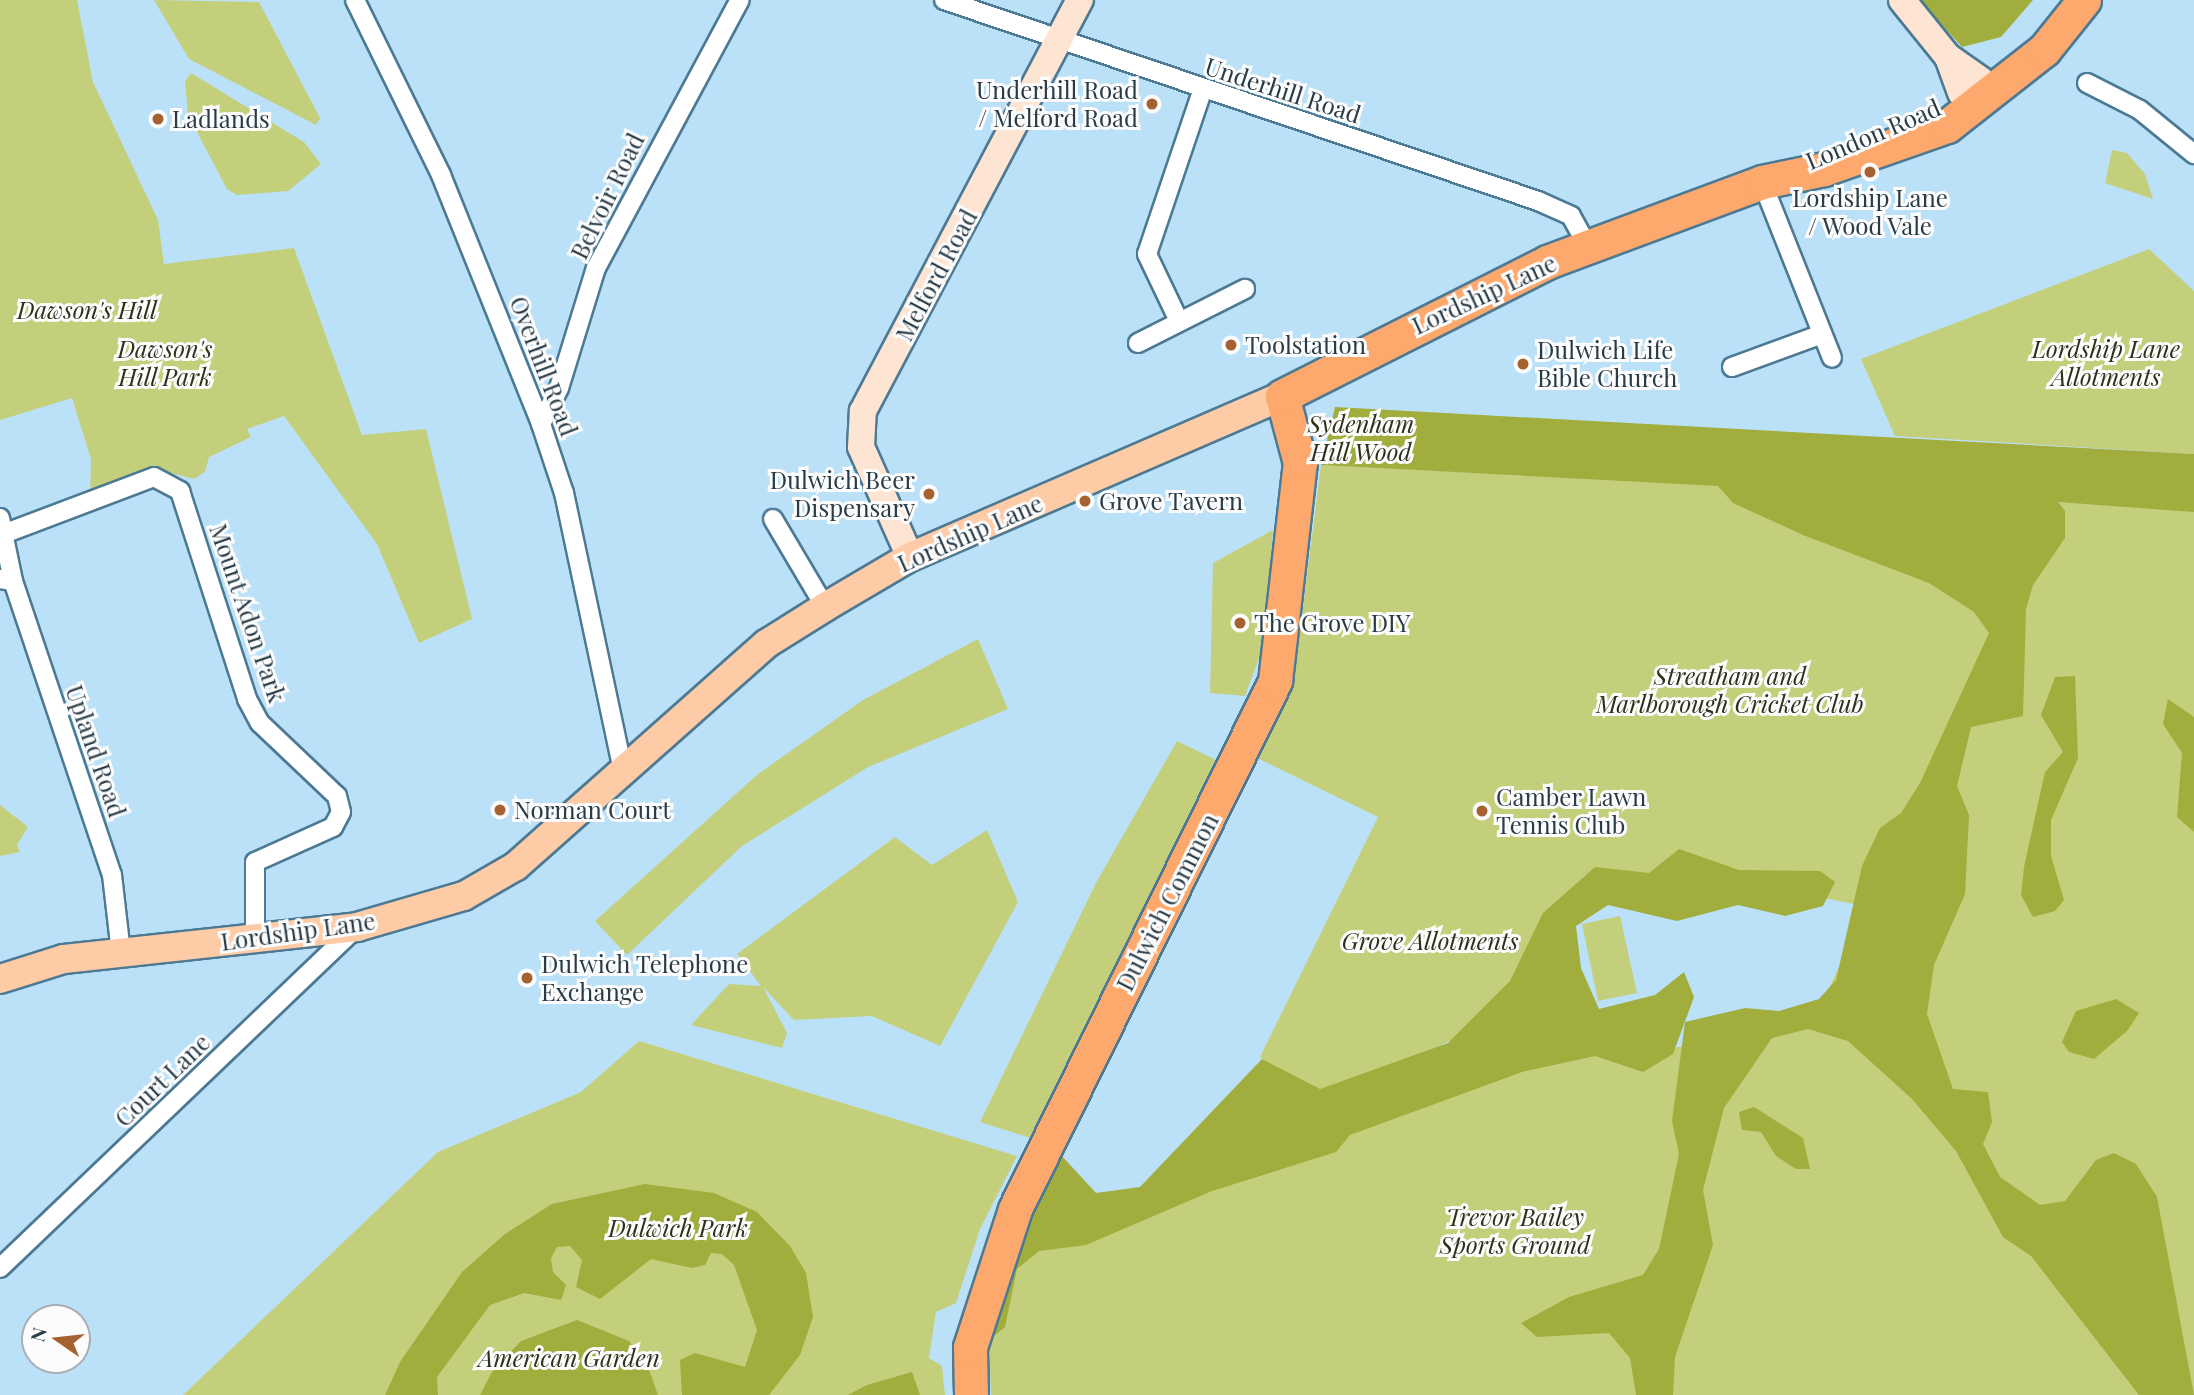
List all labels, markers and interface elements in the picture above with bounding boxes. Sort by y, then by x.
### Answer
street label: Underhill Road [1201,51,1365,129]
place label: Underhill Road / Melford Road [976,76,1138,132]
street label: London Road [1801,93,1945,175]
marker: Underhill Road / Melford Road [1144,96,1160,112]
place label: Ladlands [172,105,270,133]
marker: Ladlands [150,111,166,127]
street label: Belvoir Road [564,128,650,264]
marker: Lordship Lane / Wood Vale [1862,164,1878,180]
place label: Lordship Lane / Wood Vale [1792,184,1948,240]
street label: Melford Road [889,204,983,346]
street label: Lordship Lane [1407,248,1561,340]
street label: Overhill Road [504,292,584,440]
park label: Dawson's Hill [17,296,157,324]
place label: Toolstation [1245,331,1366,359]
park label: Dawson's Hill Park [118,335,212,391]
park label: Lordship Lane Allotments [2032,335,2180,391]
place label: Dulwich Life Bible Church [1537,336,1677,392]
marker: Toolstation [1223,337,1239,353]
marker: Dulwich Life Bible Church [1515,356,1531,372]
park label: Sydenham Hill Wood [1308,410,1414,466]
place label: Dulwich Beer Dispensary [770,466,915,522]
marker: Dulwich Beer Dispensary [921,486,937,502]
place label: Grove Tavern [1099,487,1244,515]
street label: Lordship Lane [893,488,1047,578]
marker: Grove Tavern [1077,493,1093,509]
street label: Mount Adon Park [204,519,292,707]
place label: The Grove DIY [1254,609,1410,637]
marker: The Grove DIY [1232,615,1248,631]
park label: Streatham and Marlborough Cricket Club [1596,662,1864,718]
street label: Upland Road [60,681,132,821]
place label: Camber Lawn Tennis Club [1496,783,1647,839]
place label: Norman Court [514,796,671,824]
marker: Norman Court [492,802,508,818]
marker: Camber Lawn Tennis Club [1474,803,1490,819]
street label: Dulwich Common [1110,809,1224,995]
street label: Lordship Lane [219,906,377,956]
park label: Grove Allotments [1342,927,1518,955]
place label: Dulwich Telephone Exchange [541,950,749,1006]
marker: Dulwich Telephone Exchange [519,970,535,986]
street label: Court Lane [108,1028,216,1132]
park label: Trevor Bailey Sports Ground [1440,1203,1590,1259]
park label: Dulwich Park [608,1214,748,1242]
north arrow [21,1304,91,1374]
text: N [23,1325,52,1344]
park label: American Garden [478,1344,660,1372]

